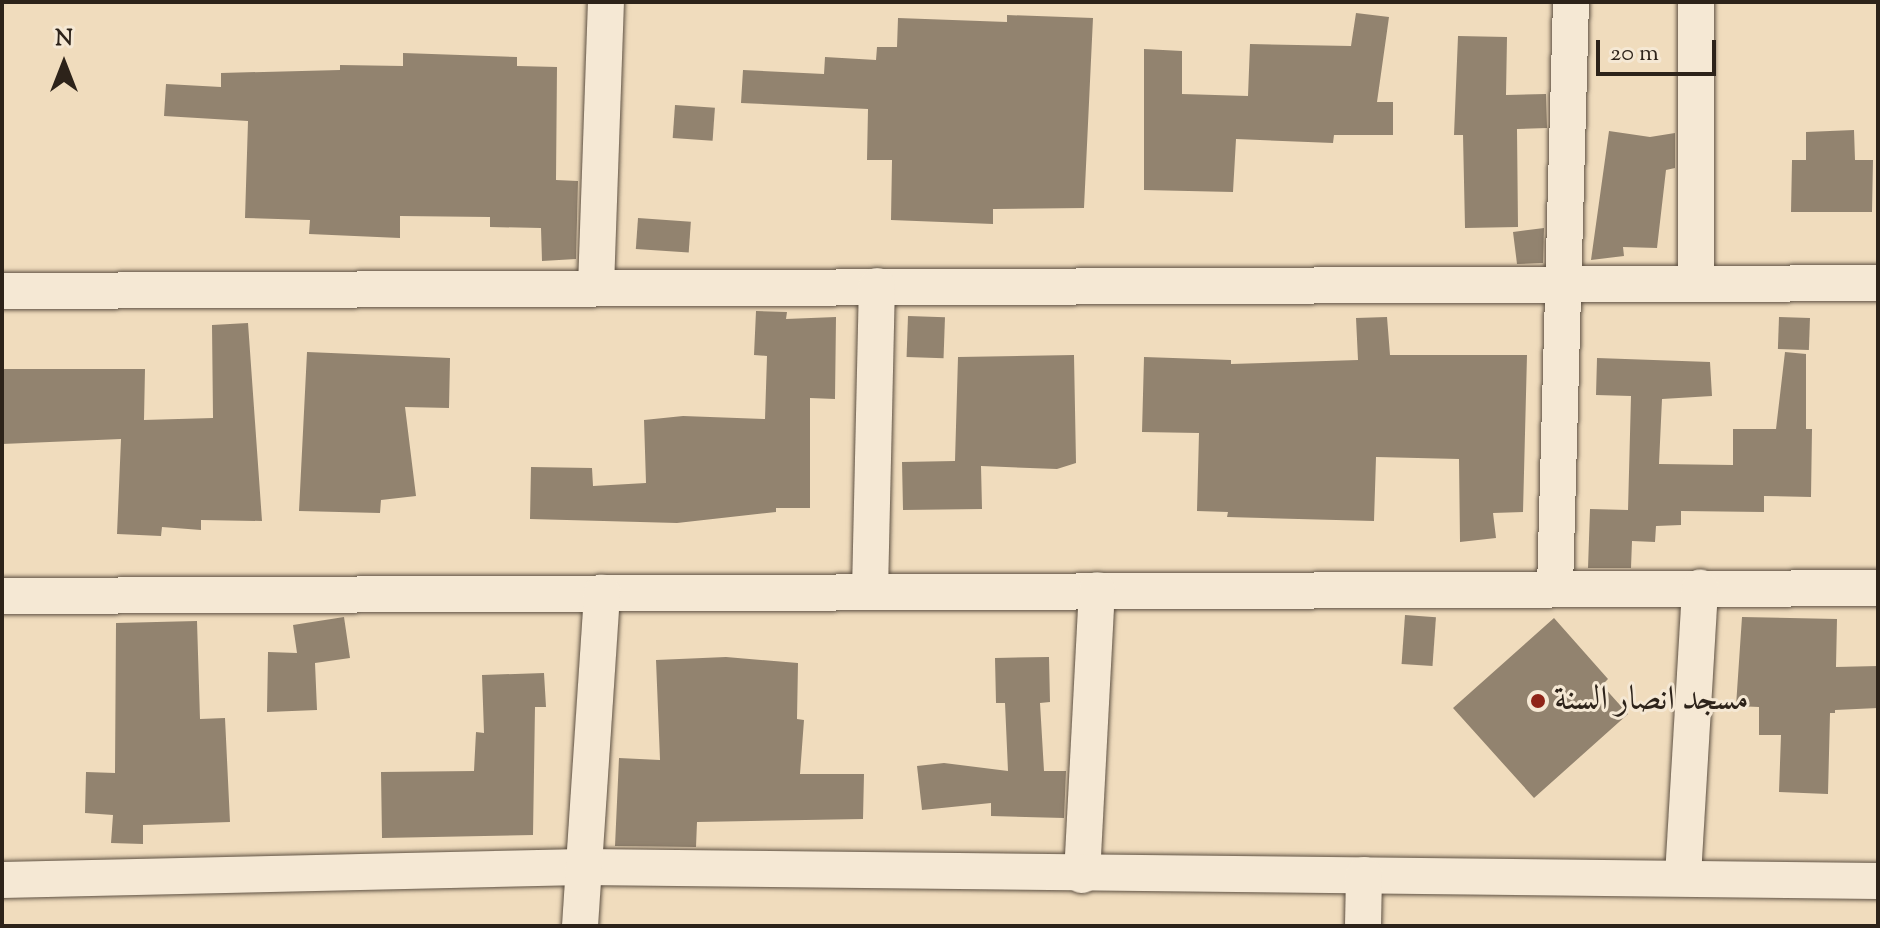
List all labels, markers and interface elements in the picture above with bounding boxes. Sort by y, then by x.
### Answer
north arrow [24,24,104,104]
text: N [55,24,73,56]
scale bar [1600,24,1720,74]
text: 20 m [1610,37,1659,71]
place label: مسجد انصار السنة [1554,681,1749,721]
marker: مسجد انصار السنة [1529,692,1547,710]

